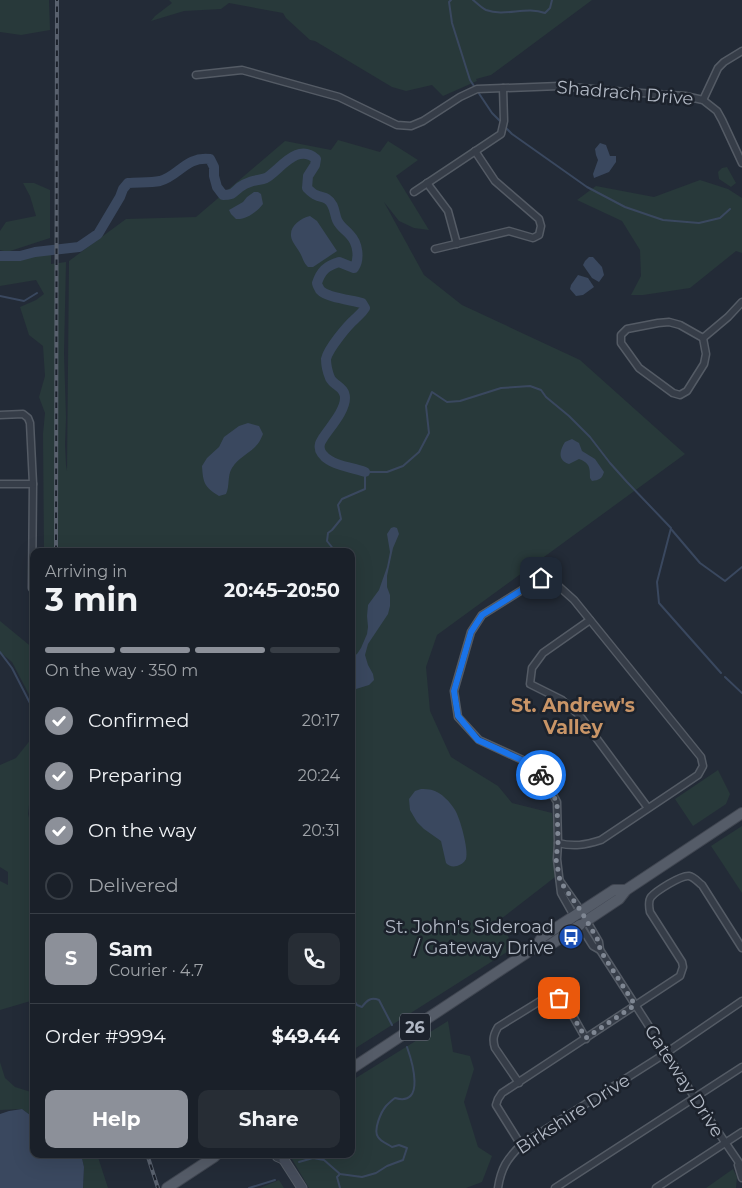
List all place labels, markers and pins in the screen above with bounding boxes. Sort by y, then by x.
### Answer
pin [520,557,562,599]
place label: St. John's Sideroad / Gateway Drive [385,916,554,959]
bus stop icon: St. John's Sideroad / Gateway Drive [558,924,584,950]
pin [538,977,580,1019]

